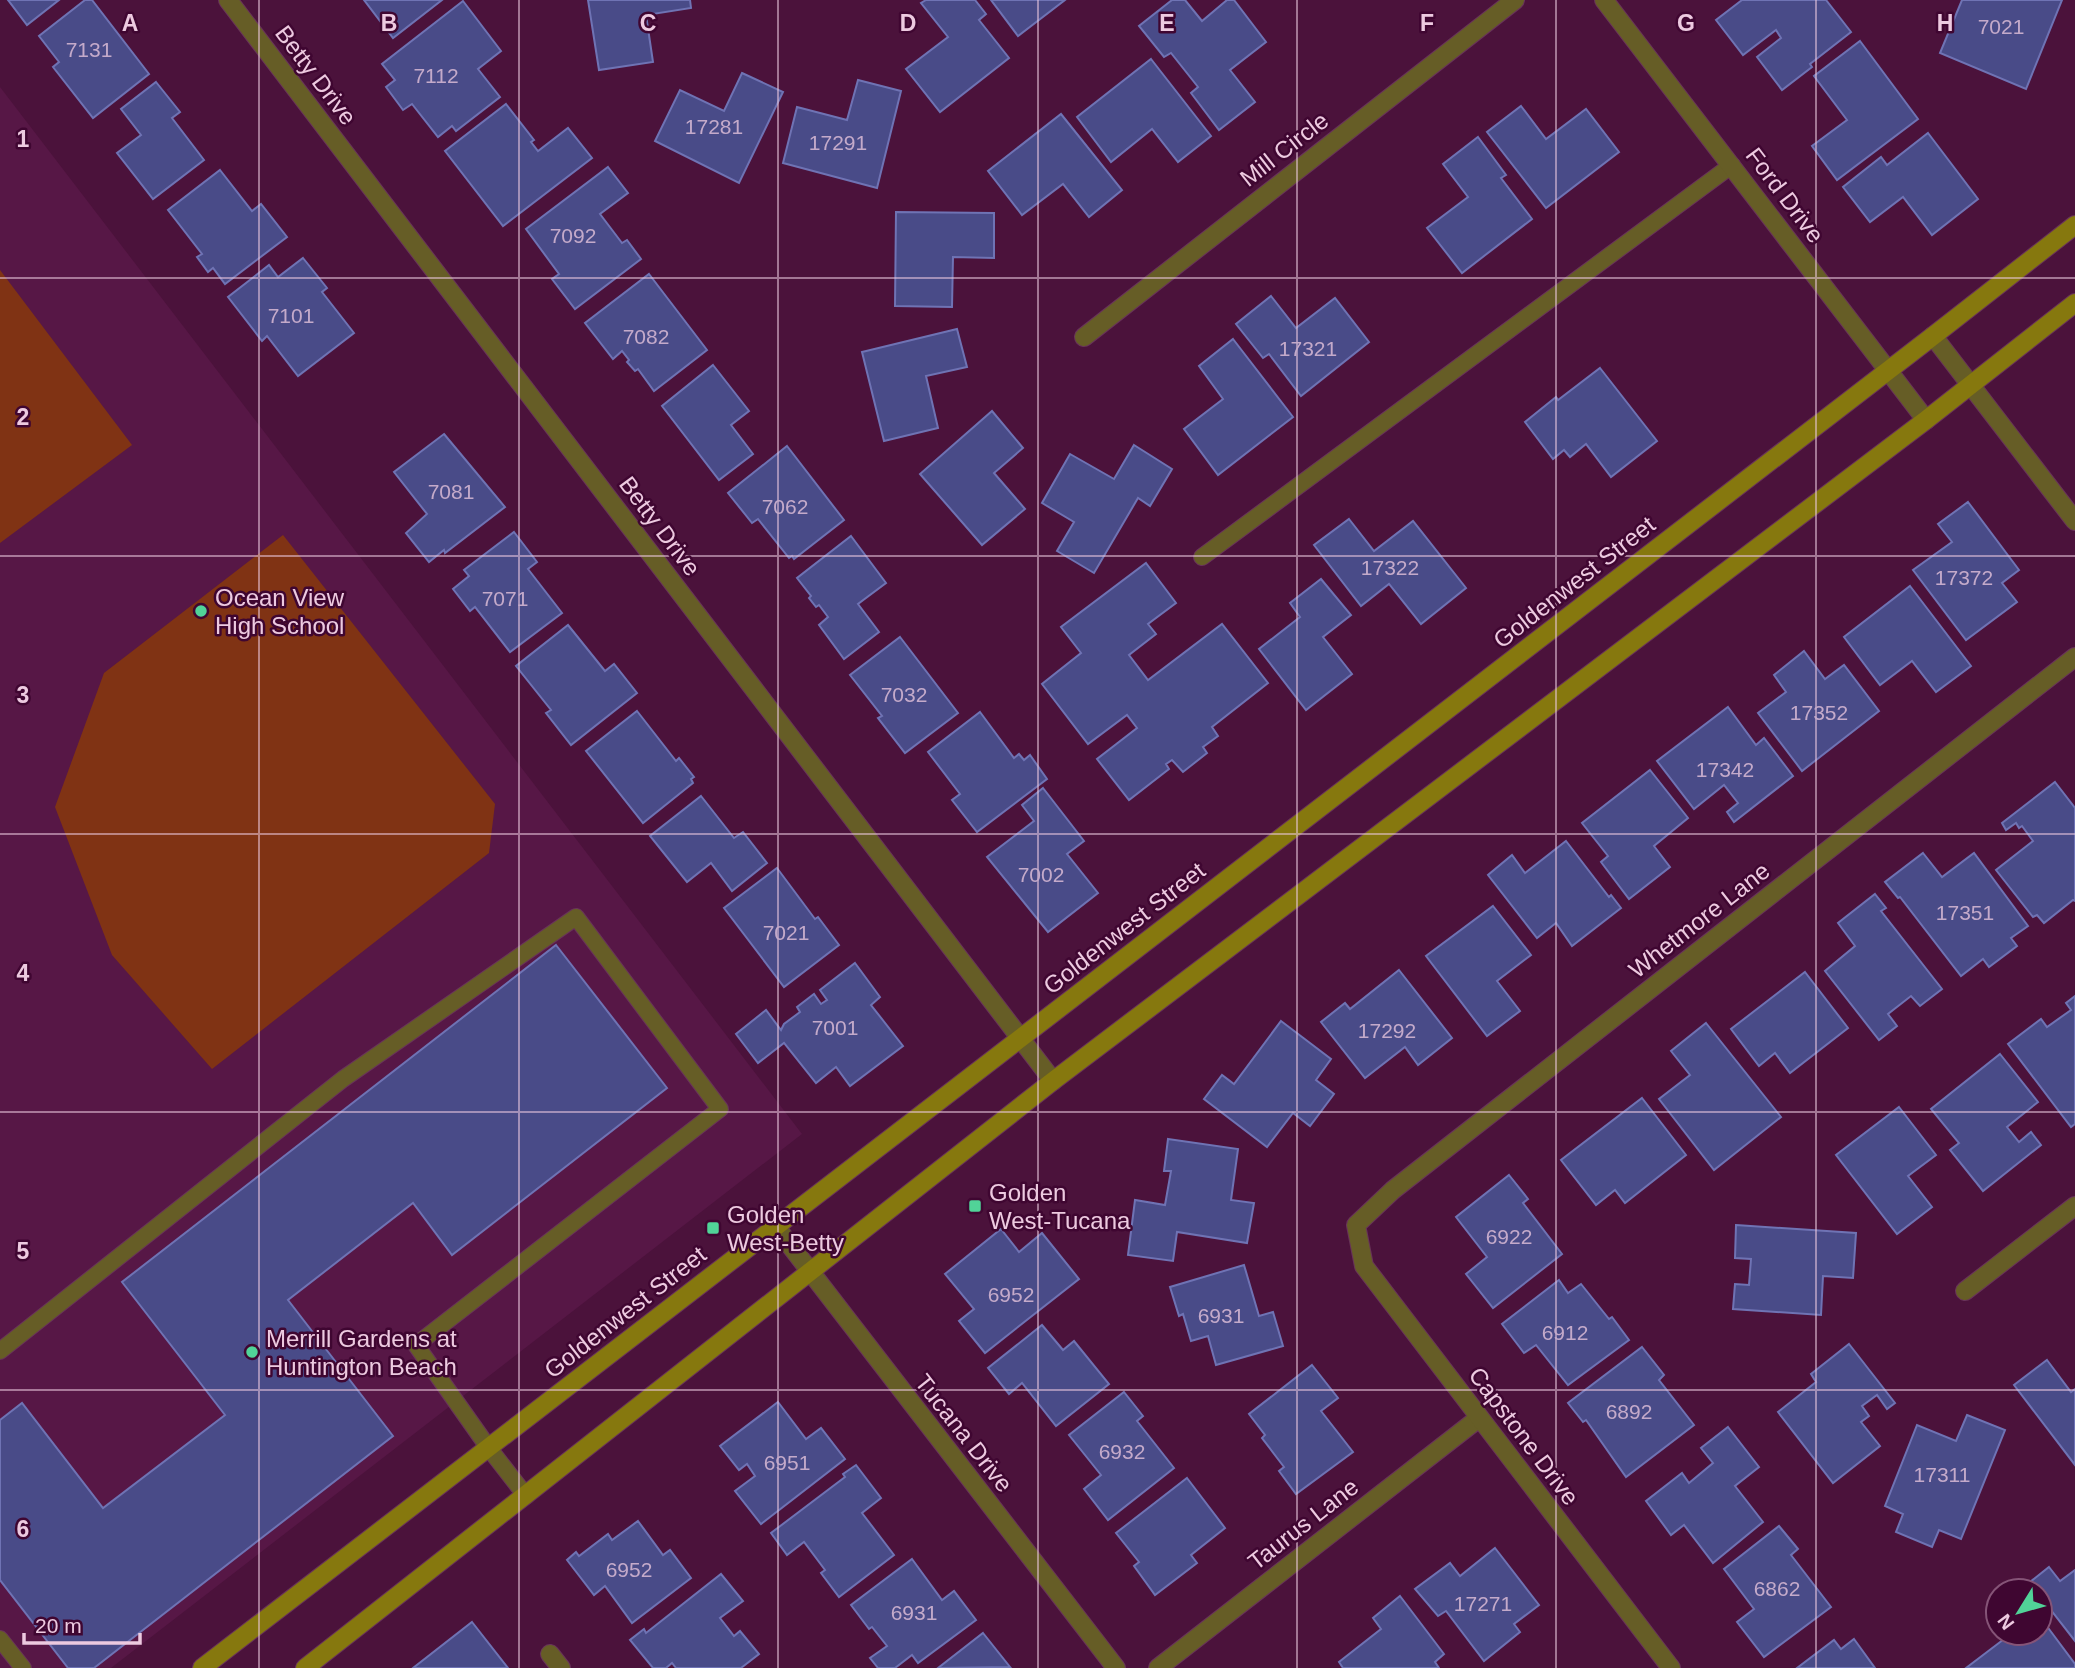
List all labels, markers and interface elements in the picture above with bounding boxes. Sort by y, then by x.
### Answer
text: A [122,10,138,36]
text: B [381,10,397,36]
text: C [640,10,656,36]
text: D [900,10,916,36]
text: E [1159,10,1175,36]
text: F [1420,10,1434,36]
text: G [1677,10,1695,36]
text: H [1937,10,1953,36]
house number: 7021 [1978,15,2024,38]
street label: Betty Drive [270,20,362,130]
house number: 7131 [66,38,112,61]
house number: 7112 [413,64,459,87]
street label: Mill Circle [1235,106,1333,192]
house number: 17281 [685,115,743,138]
text: 1 [17,126,30,152]
house number: 17291 [809,131,867,154]
street label: Ford Drive [1741,142,1829,248]
house number: 7092 [550,224,596,247]
house number: 7101 [268,304,314,327]
house number: 7082 [623,325,669,348]
house number: 17321 [1279,337,1337,360]
text: 2 [17,404,29,430]
street label: Betty Drive [614,471,706,581]
house number: 7081 [428,480,474,503]
house number: 7062 [762,495,808,518]
street label: Goldenwest Street [1488,510,1660,653]
house number: 17322 [1361,556,1419,579]
house number: 17372 [1935,566,1993,589]
place label: Ocean View High School [215,584,345,639]
house number: 7071 [482,587,528,610]
marker: Ocean View High School [193,603,209,619]
text: 3 [17,682,29,708]
house number: 7032 [881,683,927,706]
house number: 17352 [1790,701,1848,724]
house number: 17342 [1696,758,1754,781]
street label: Goldenwest Street [1038,856,1210,999]
street label: Whetmore Lane [1623,857,1775,983]
house number: 7002 [1018,863,1064,886]
house number: 17351 [1936,901,1994,924]
house number: 7021 [763,921,809,944]
text: 4 [17,960,30,986]
house number: 7001 [812,1016,858,1039]
house number: 17292 [1358,1019,1416,1042]
place label: Golden West-Tucana [989,1179,1131,1234]
marker: Golden West-Tucana [967,1198,983,1214]
place label: Golden West-Betty [727,1201,844,1256]
marker: Golden West-Betty [705,1220,721,1236]
house number: 6922 [1486,1225,1532,1248]
text: 5 [17,1238,30,1264]
street label: Goldenwest Street [539,1240,711,1383]
house number: 6952 [988,1283,1034,1306]
house number: 6931 [1198,1304,1244,1327]
house number: 6912 [1542,1321,1588,1344]
place label: Merrill Gardens at Huntington Beach [266,1325,457,1380]
marker: Merrill Gardens at Huntington Beach [244,1344,260,1360]
street label: Capstone Drive [1463,1362,1585,1510]
street label: Tucana Drive [910,1369,1018,1497]
house number: 6892 [1606,1400,1652,1423]
house number: 6932 [1099,1440,1145,1463]
house number: 6951 [764,1451,810,1474]
house number: 17311 [1914,1463,1970,1486]
street label: Taurus Lane [1243,1473,1363,1575]
text: 6 [17,1516,29,1542]
house number: 6952 [606,1558,652,1581]
house number: 6862 [1754,1577,1800,1600]
north arrow [1984,1577,2054,1647]
house number: 17271 [1454,1592,1512,1615]
house number: 6931 [891,1601,937,1624]
scale bar [24,1602,140,1646]
text: N [1993,1610,2018,1634]
text: 20 m [35,1614,82,1637]

